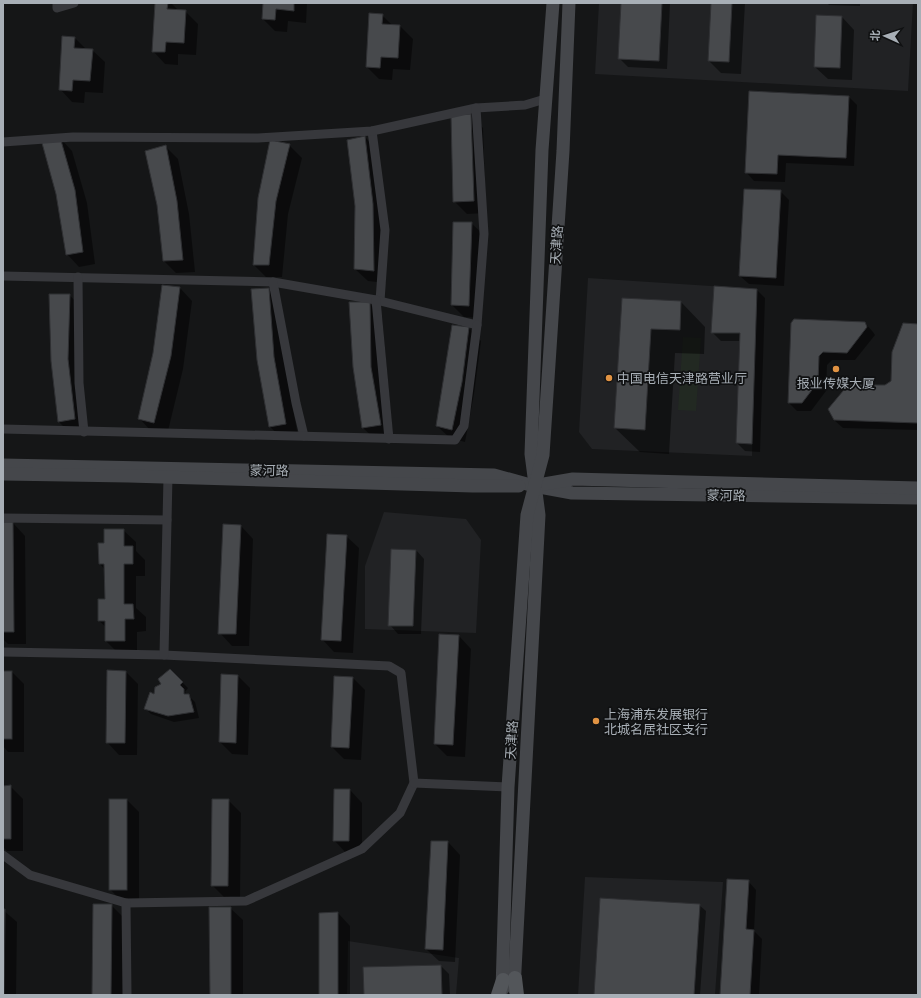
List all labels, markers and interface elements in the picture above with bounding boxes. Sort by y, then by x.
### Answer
north arrow [865,16,905,56]
text: 北 [869,30,882,41]
street label: 天津路 [548,225,565,265]
marker: 报业传媒大厦 [831,364,841,374]
place label: 中国电信天津路营业厅 [617,371,747,386]
marker: 中国电信天津路营业厅 [604,373,614,383]
place label: 报业传媒大厦 [797,376,875,391]
street label: 蒙河路 [249,463,289,478]
street label: 蒙河路 [706,488,746,503]
place label: 上海浦东发展银行 北城名居社区支行 [604,707,708,737]
marker: 上海浦东发展银行 北城名居社区支行 [591,716,601,726]
street label: 天津路 [503,720,520,760]

